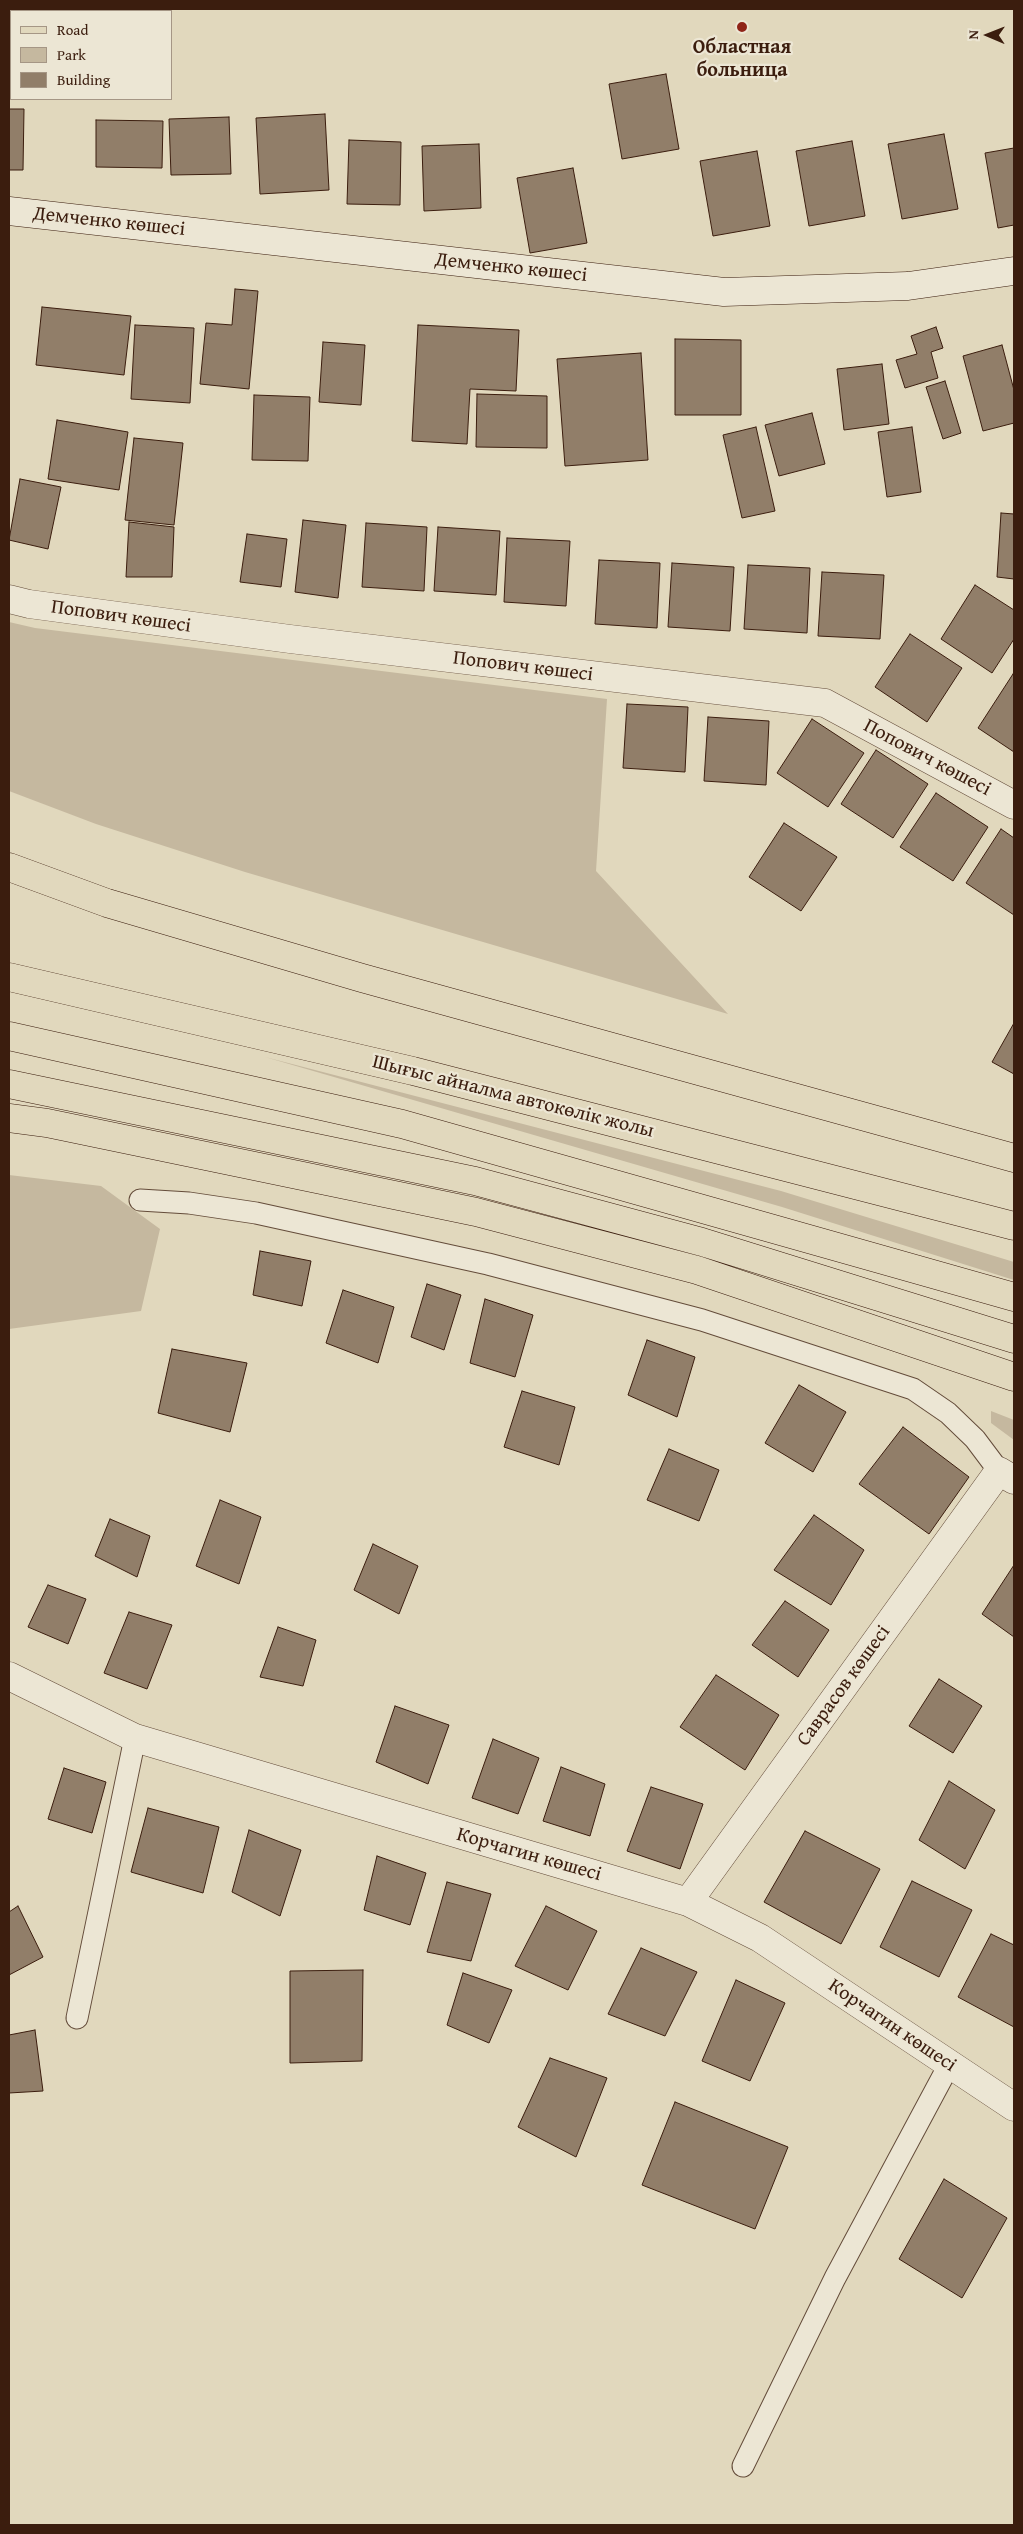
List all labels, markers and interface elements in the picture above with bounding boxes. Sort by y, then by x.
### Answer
legend [10,10,172,100]
north arrow [963,10,1013,60]
text: Road [57,19,88,40]
marker: Областная больница [735,20,749,34]
text: N [963,30,983,40]
place label: Областная больница [693,36,791,83]
text: Park [57,44,86,65]
text: Building [57,69,110,90]
street label: Демченко көшесі [32,202,186,242]
street label: Демченко көшесі [434,248,588,288]
street label: Попович көшесі [50,595,192,639]
street label: Попович көшесі [452,646,594,688]
street label: Попович көшесі [859,714,995,802]
street label: Шығыс айналма автокөлік жолы [370,1050,656,1144]
street label: Саврасов көшесі [792,1621,896,1751]
street label: Корчагин көшесі [454,1823,604,1887]
street label: Корчагин көшесі [823,1974,961,2078]

